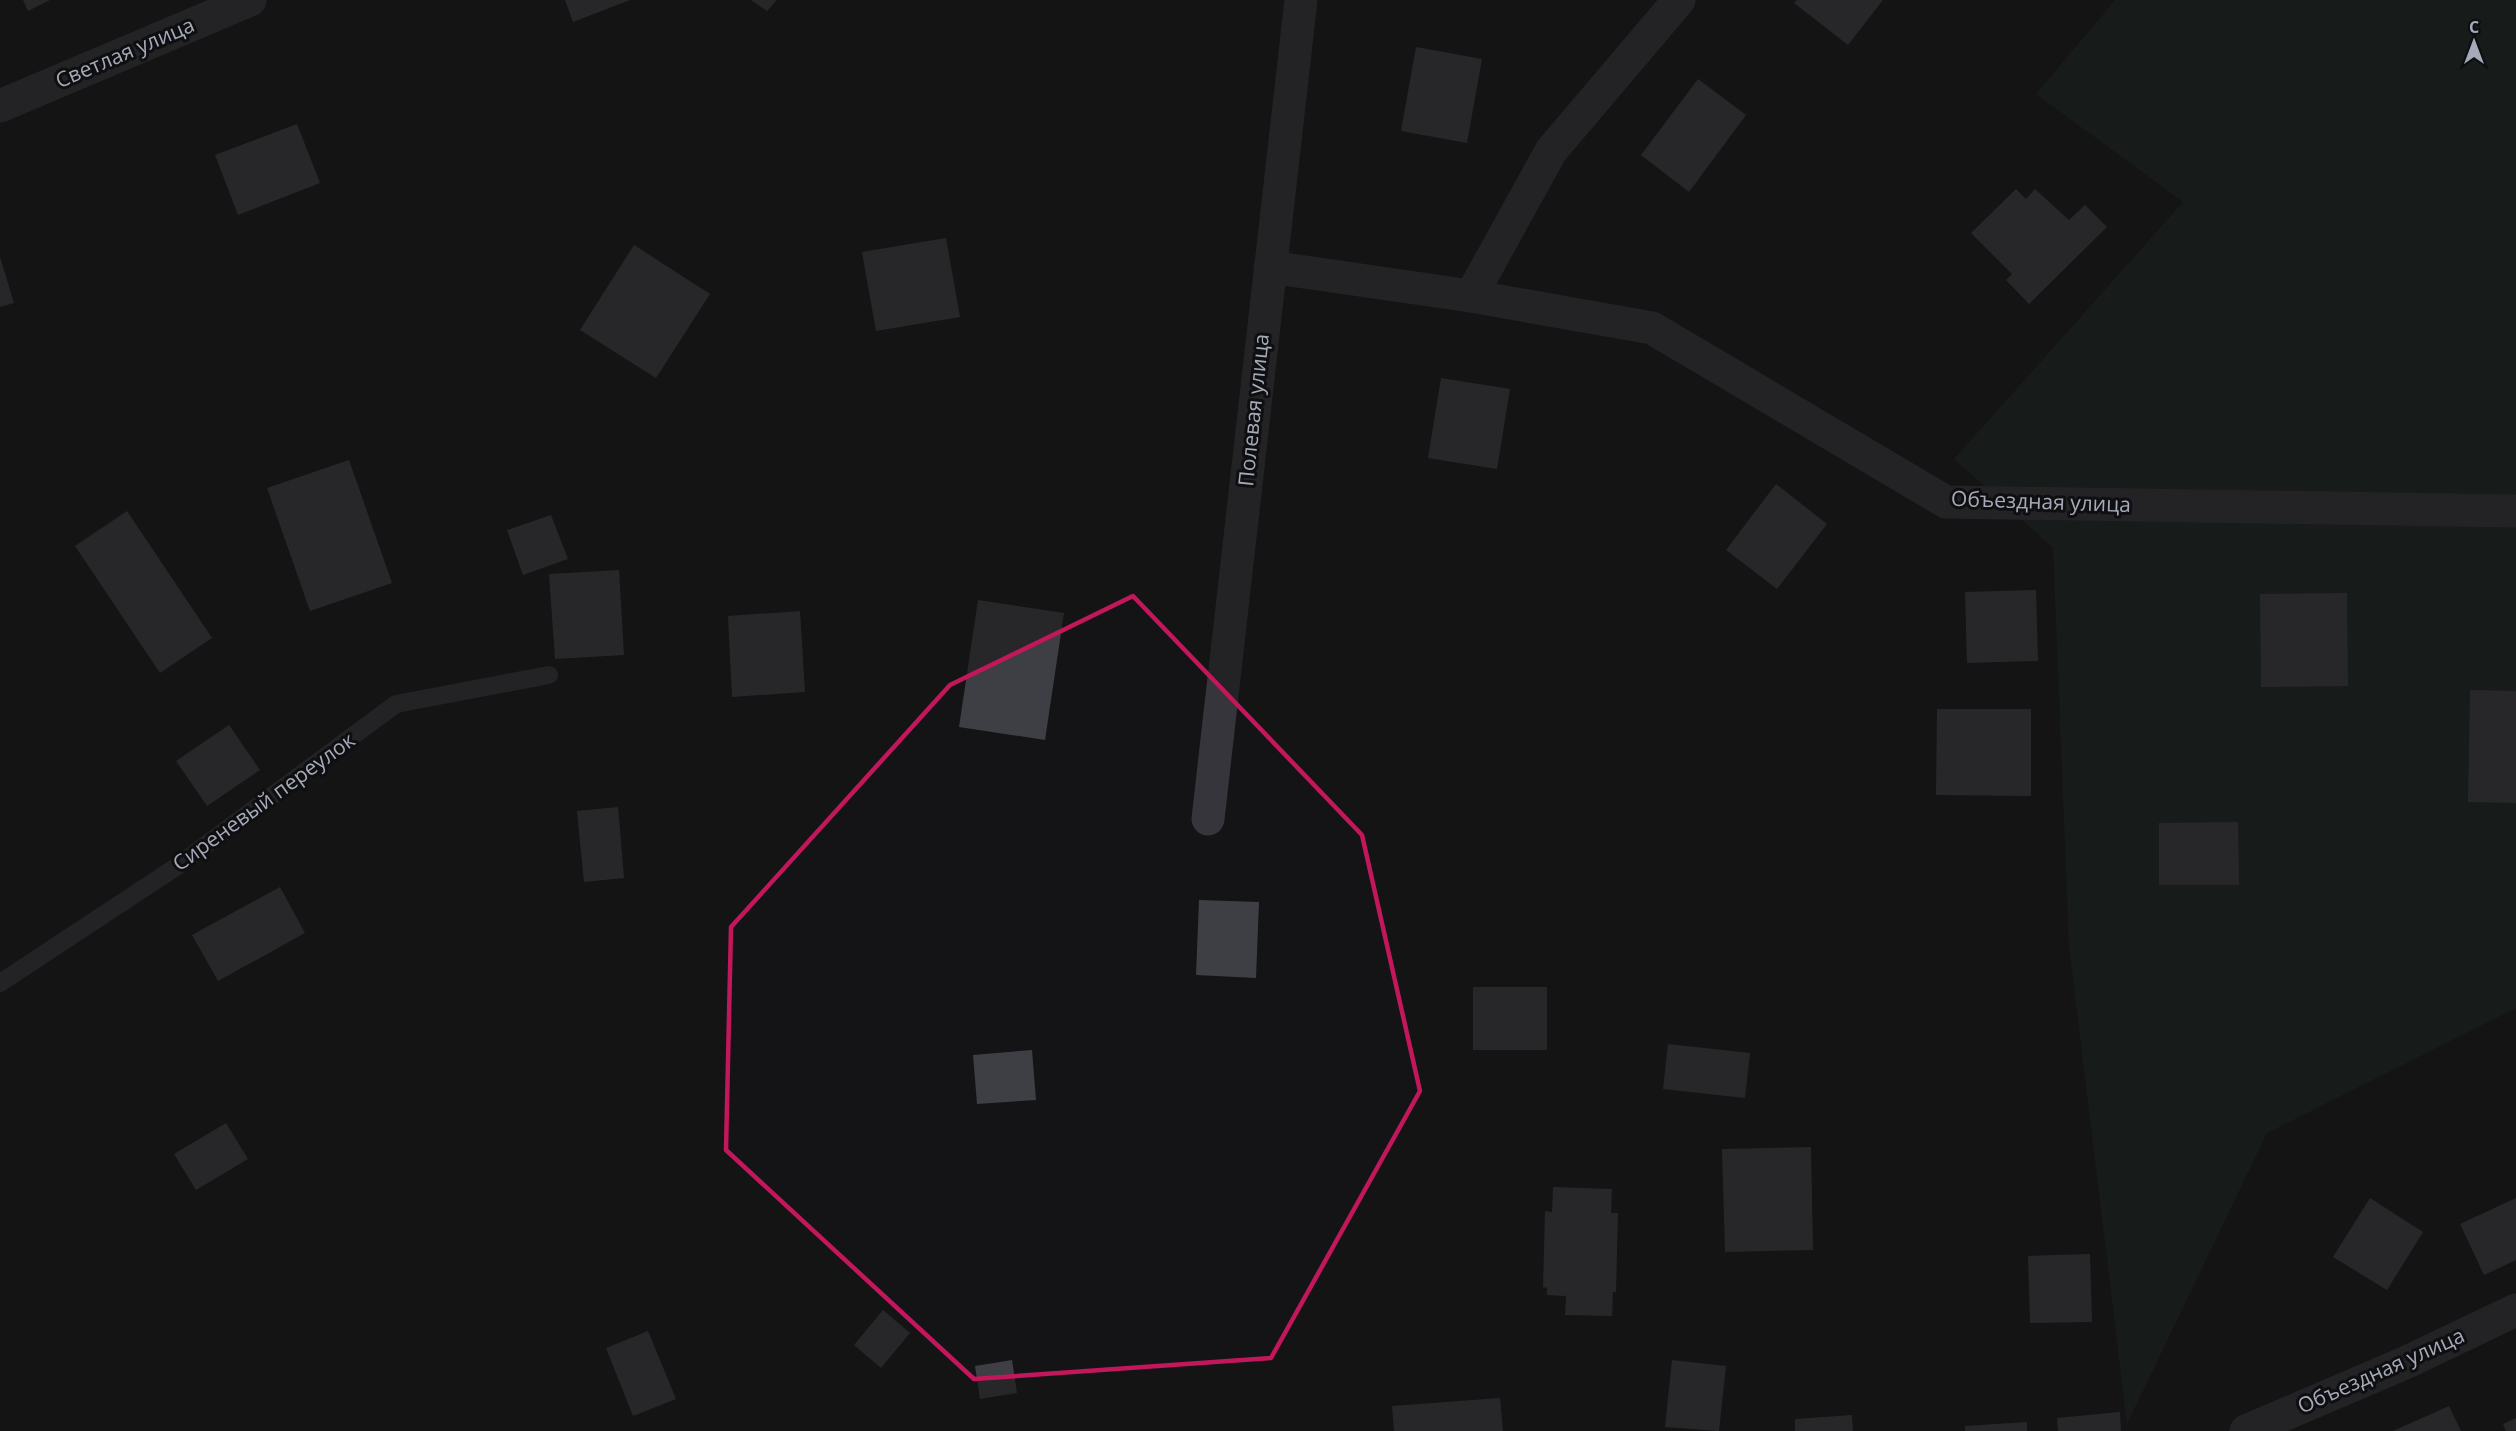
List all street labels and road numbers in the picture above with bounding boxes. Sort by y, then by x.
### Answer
street label: Светлая улица [51,10,198,94]
street label: Полевая улица [1231,332,1275,488]
street label: Объездная улица [1951,484,2131,518]
street label: Сиреневый переулок [167,725,360,877]
street label: Объездная улица [2293,1321,2469,1419]

